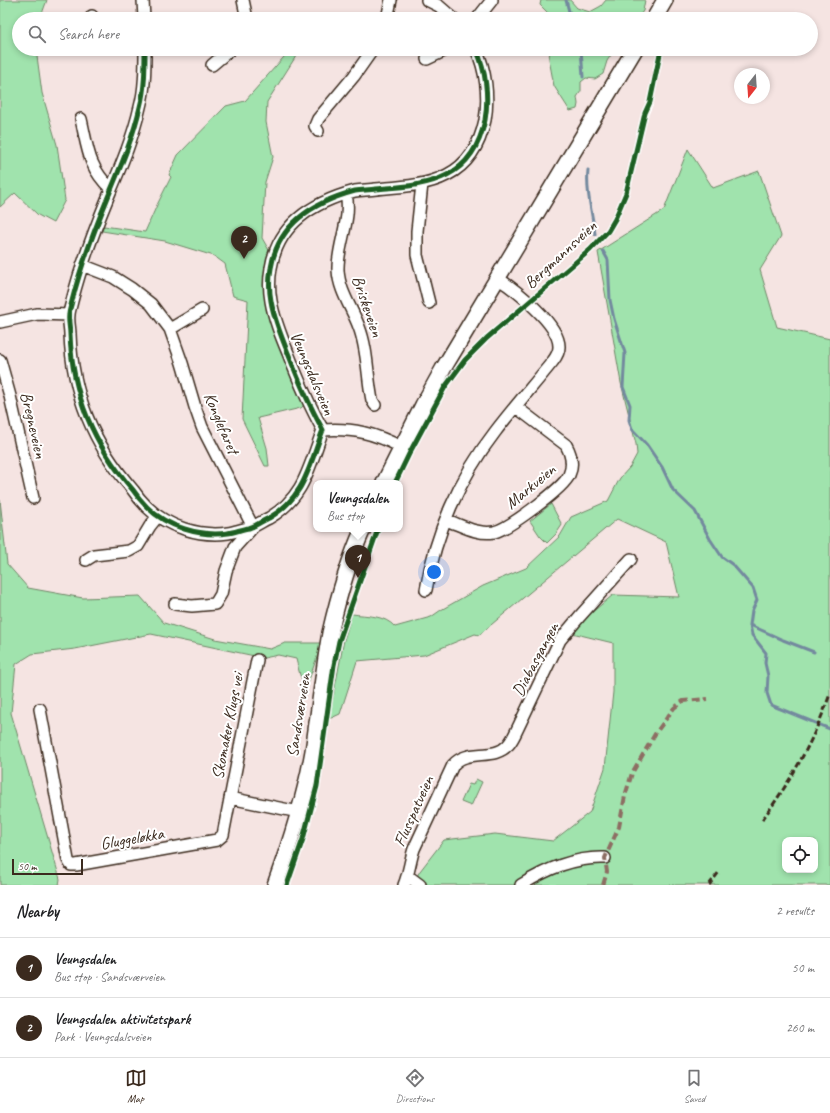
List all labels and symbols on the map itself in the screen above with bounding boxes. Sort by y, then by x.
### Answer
north arrow [734,68,770,104]
street label: Bergmannsveien [520,215,601,293]
pin: 2 [231,226,257,259]
street label: Briskeveien [347,273,388,340]
street label: Veungsdalsveien [285,328,340,419]
street label: Konglefaret [199,389,245,459]
street label: Bregneveien [16,390,51,461]
street label: Markveien [501,458,561,514]
pin: 1 [345,545,371,578]
your location [424,562,444,582]
street label: Diabasgangen [507,618,564,700]
street label: Skomaker Klugs vei [207,668,249,781]
street label: Sandsværveien [282,670,316,759]
street label: Flusspatveien [389,771,439,850]
street label: Gluggeløkka [99,822,167,854]
scale bar [12,857,83,876]

